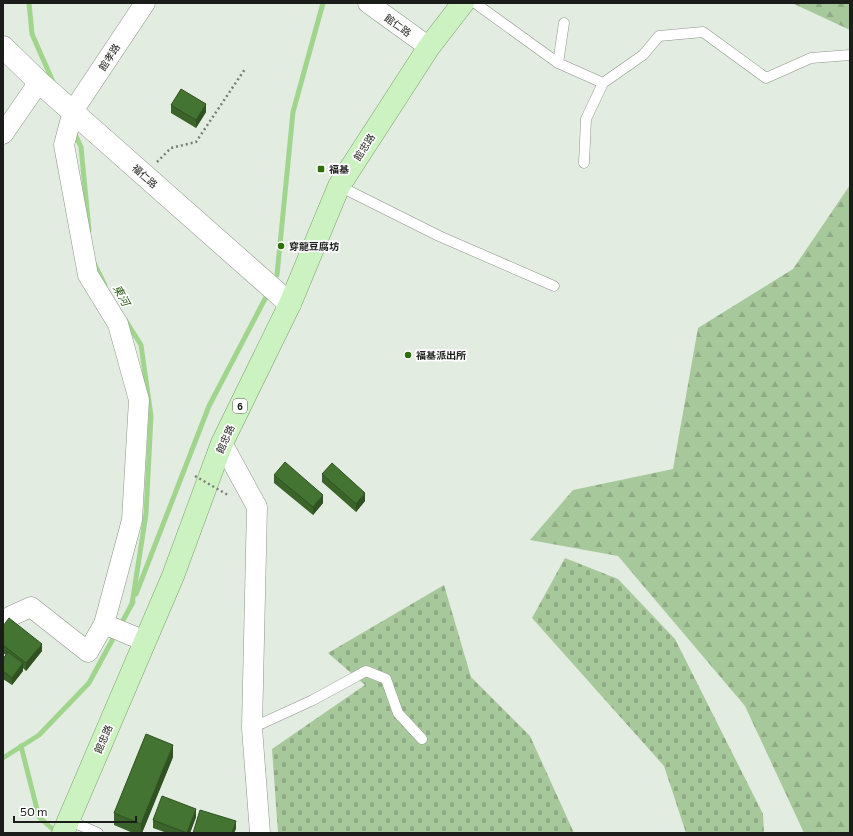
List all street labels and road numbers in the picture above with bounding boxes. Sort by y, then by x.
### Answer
street label: 館仁路 [382,11,414,39]
street label: 館孝路 [96,41,122,73]
street label: 館忠路 [351,131,377,163]
street label: 福仁路 [130,162,160,190]
road number: 6 [233,399,247,413]
street label: 館忠路 [213,423,237,455]
street label: 館忠路 [92,723,114,755]

